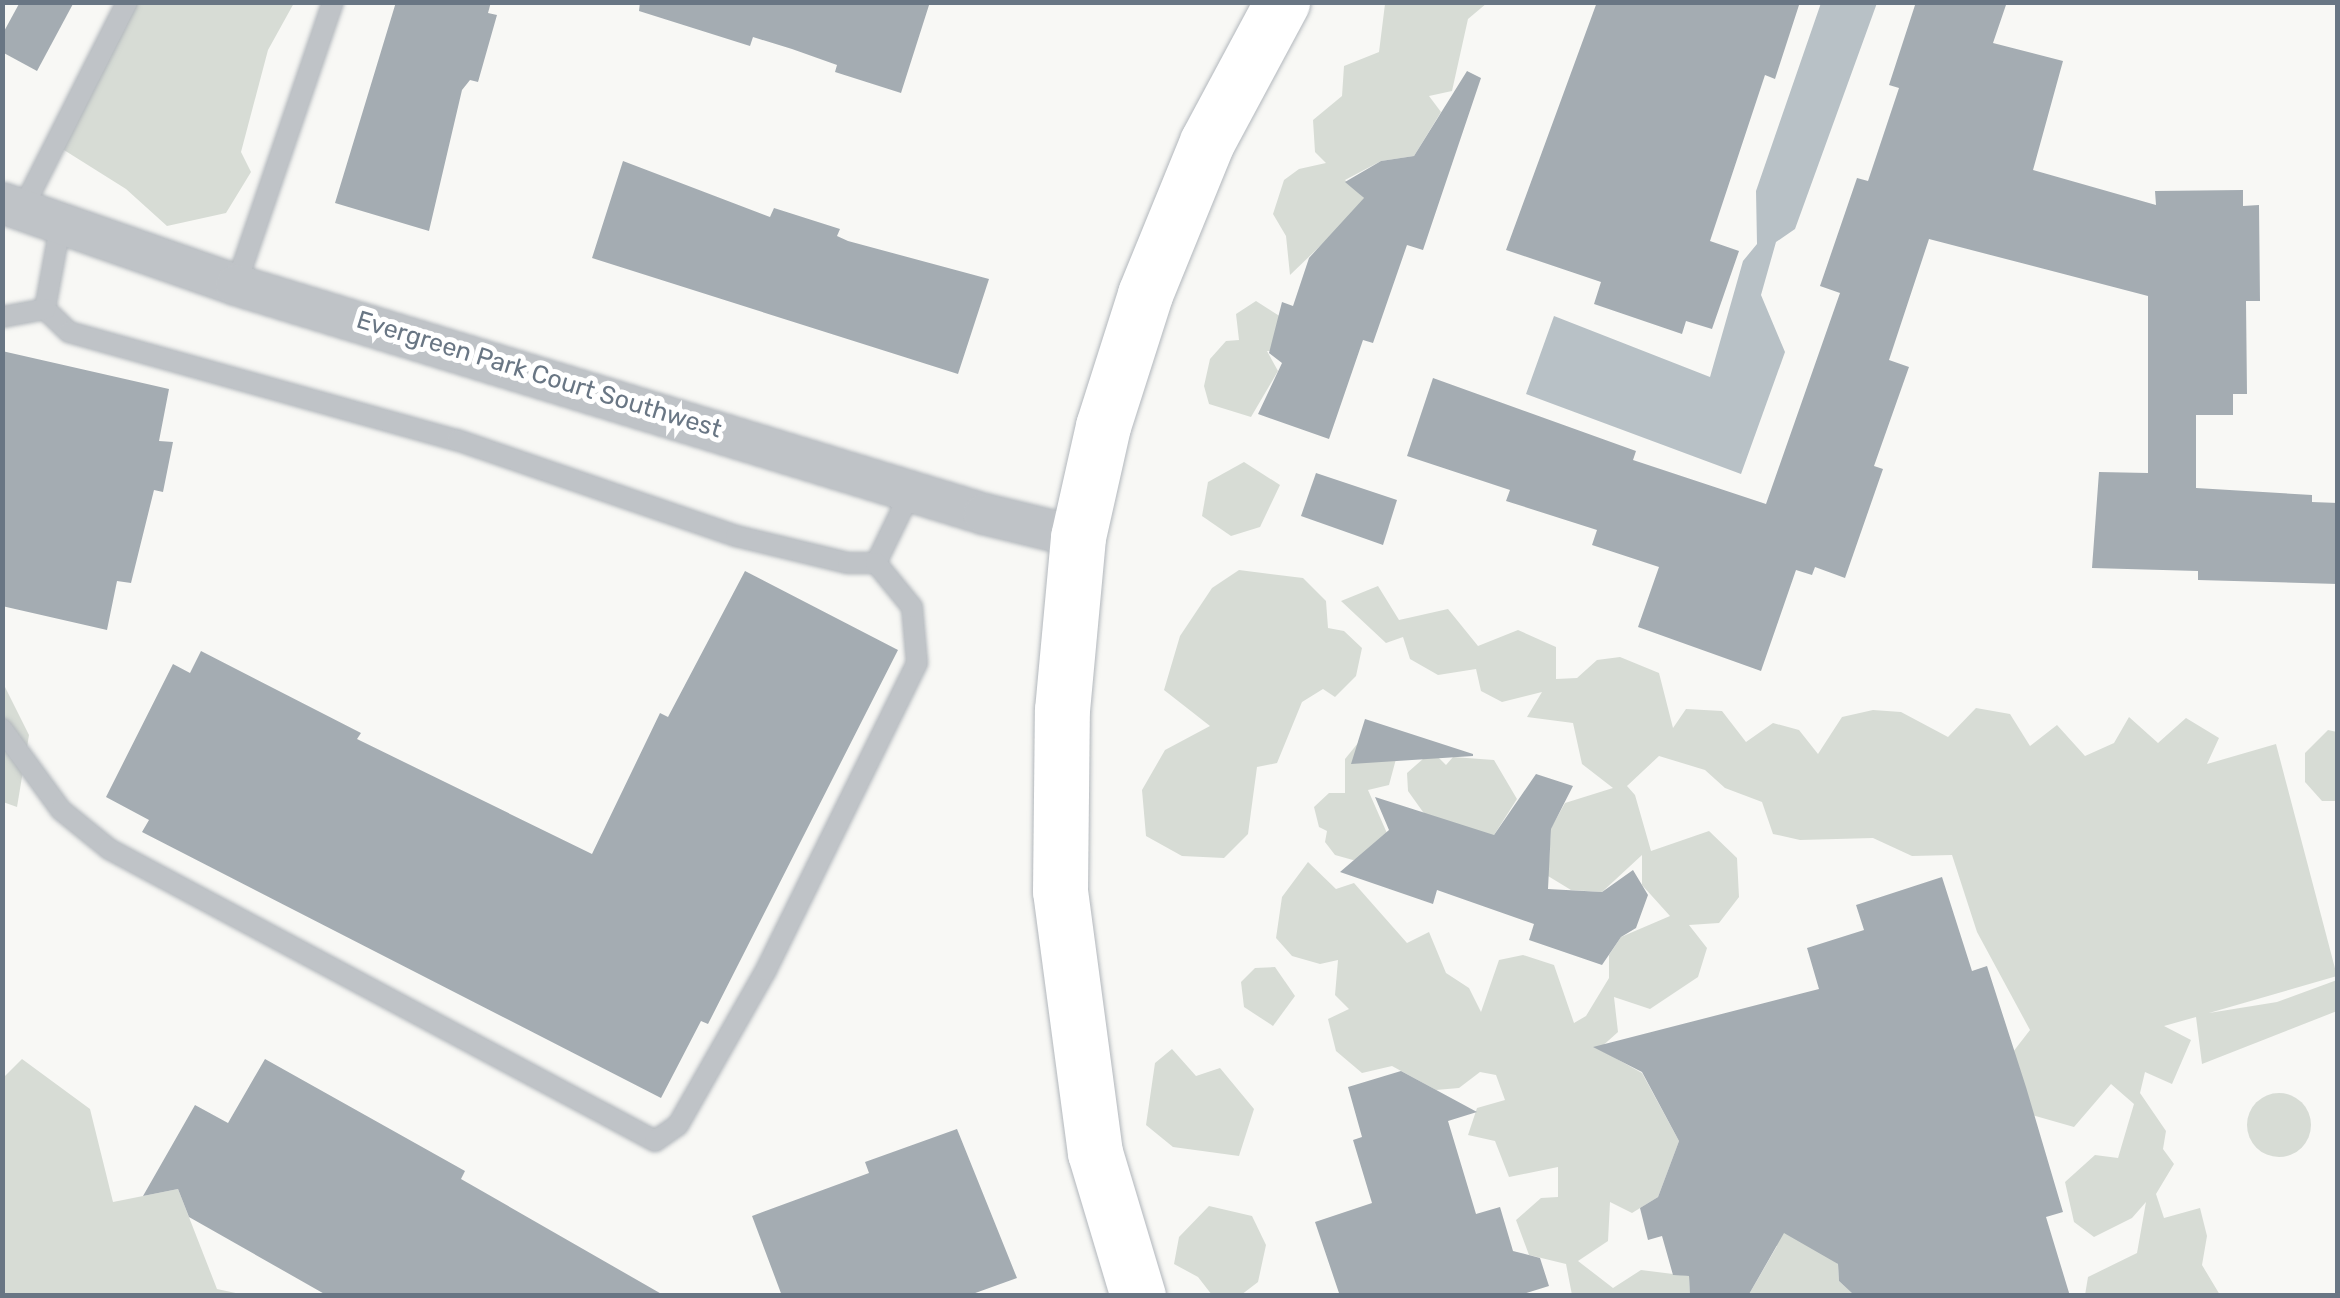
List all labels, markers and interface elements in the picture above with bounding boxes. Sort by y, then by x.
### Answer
street label: Evergreen Park Court Southwest [353,305,725,445]

